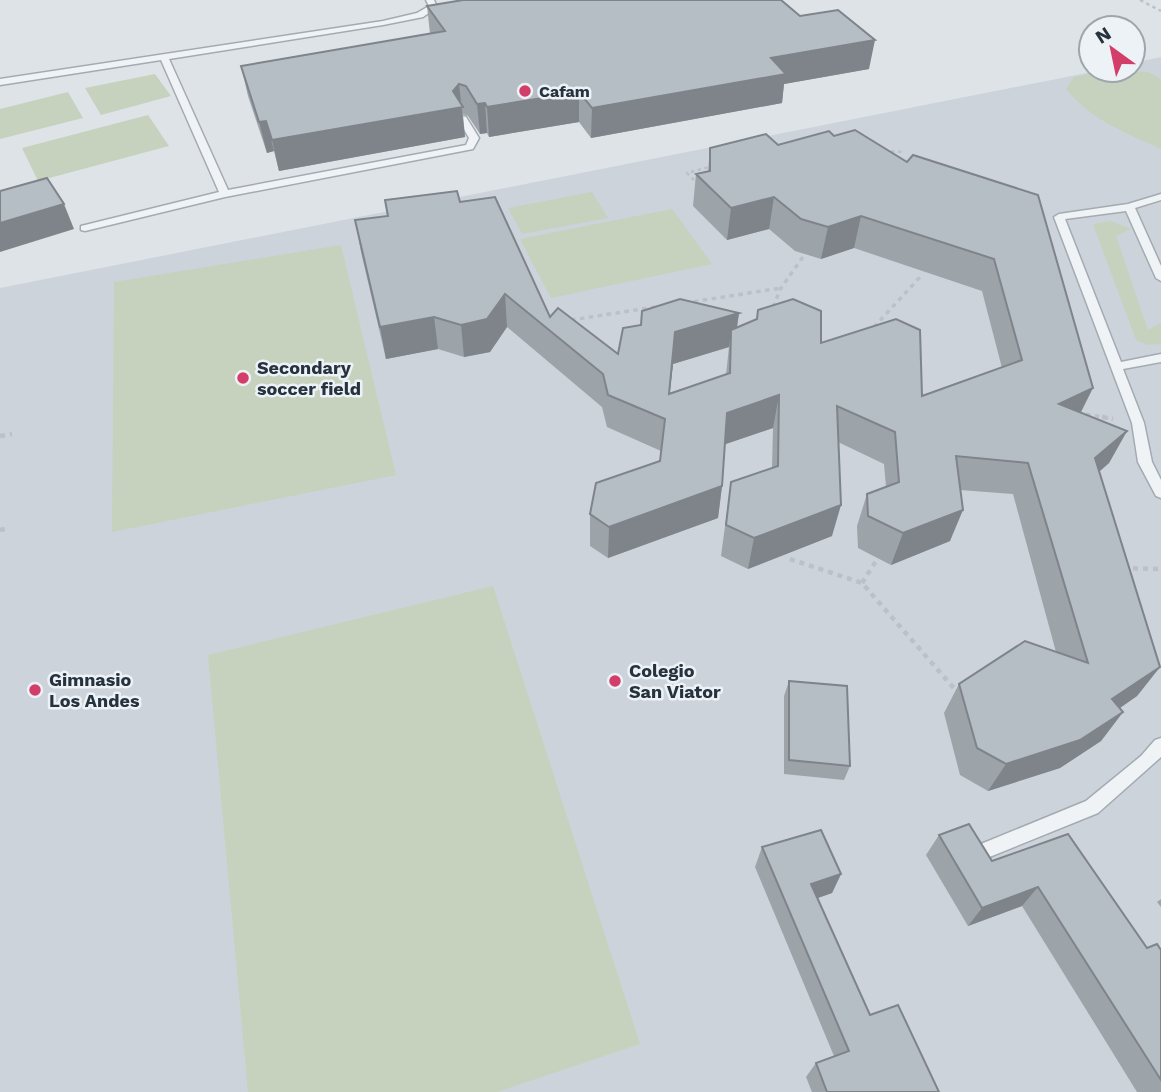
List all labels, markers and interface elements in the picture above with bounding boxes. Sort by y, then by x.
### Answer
north arrow [1077,14,1147,84]
text: N [1091,22,1115,49]
place label: Cafam [539,82,590,101]
marker: Cafam [517,83,533,99]
place label: Secondary soccer field [257,357,361,399]
marker: Secondary soccer field [235,370,251,386]
place label: Colegio San Viator [629,660,721,702]
place label: Gimnasio Los Andes [49,669,140,711]
marker: Colegio San Viator [607,673,623,689]
marker: Gimnasio Los Andes [27,682,43,698]

